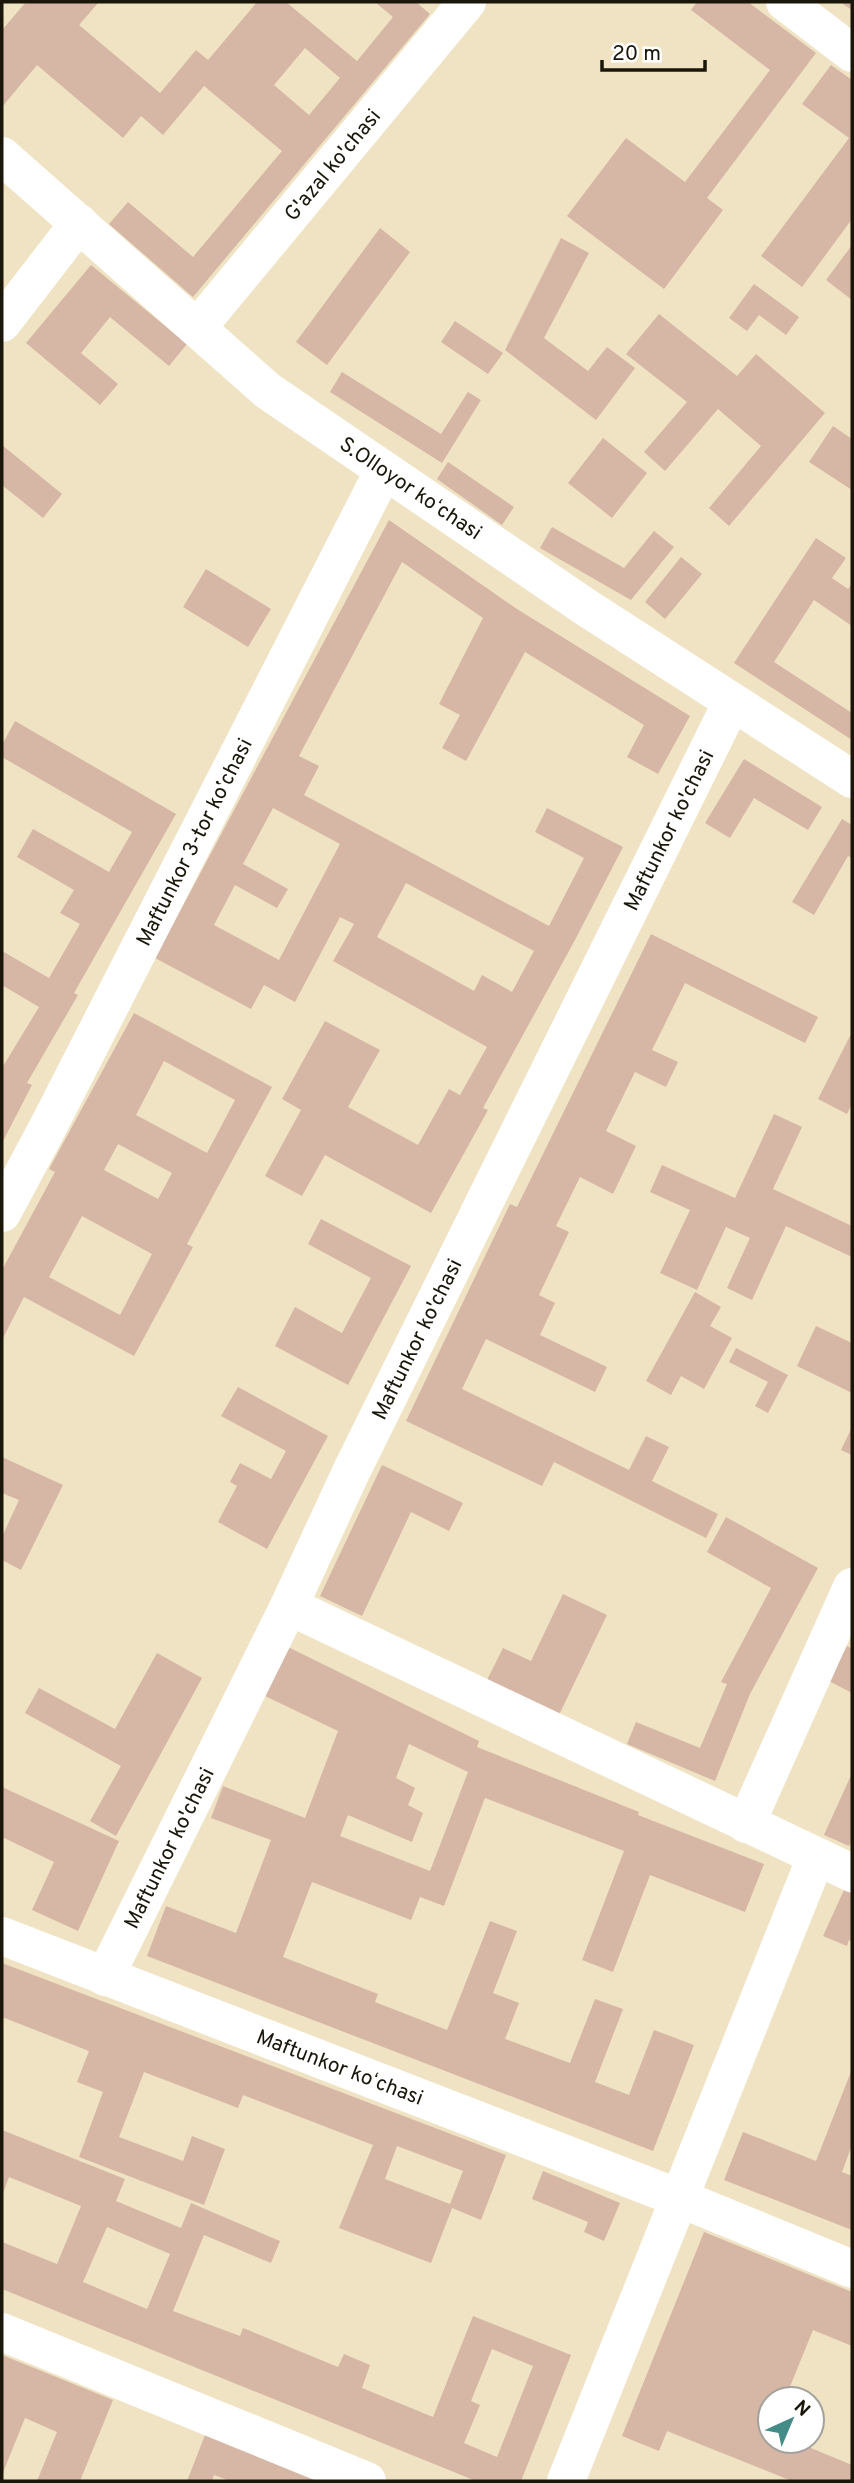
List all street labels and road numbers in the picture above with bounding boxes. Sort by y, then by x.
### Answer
street label: G'azal ko'chasi [279,104,388,227]
street label: S.Olloyor koʻchasi [334,432,487,547]
street label: Maftunkor 3-tor koʼchasi [131,734,260,951]
street label: Maftunkor ko'chasi [619,746,721,916]
street label: Maftunkor ko'chasi [367,1255,469,1425]
street label: Maftunkor ko'chasi [119,1764,222,1934]
street label: Maftunkor koʻchasi [252,2024,427,2113]

